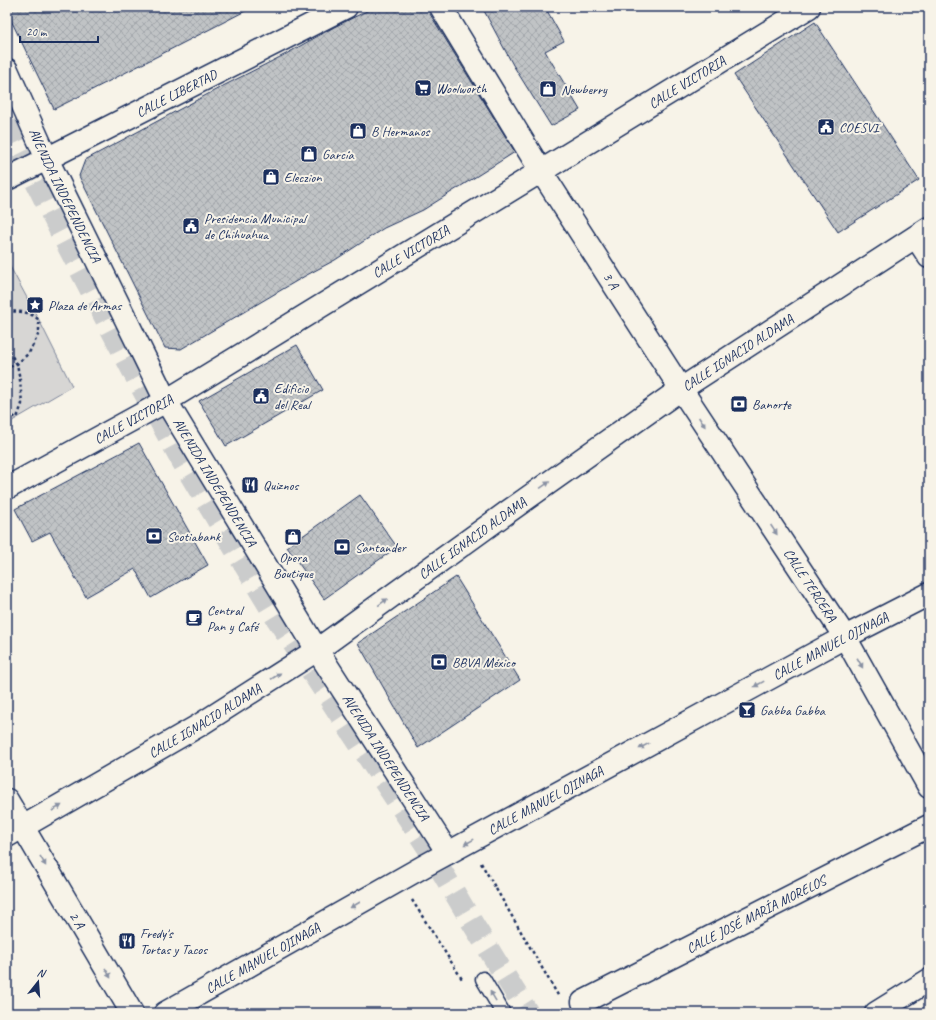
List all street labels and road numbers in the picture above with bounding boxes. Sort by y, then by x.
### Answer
street label: CALLE VICTORIA [645,51,729,112]
street label: CALLE LIBERTAD [133,65,220,121]
street label: AVENIDA INDEPENDENCIA [26,125,105,266]
street label: CALLE VICTORIA [369,221,453,281]
street label: 3 A [600,269,623,293]
street label: CALLE IGNACIO ALDAMA [679,309,797,395]
street label: CALLE VICTORIA [91,390,177,447]
street label: AVENIDA INDEPENDENCIA [170,415,261,550]
street label: CALLE IGNACIO ALDAMA [415,493,530,582]
street label: CALLE TERCERA [780,545,841,625]
street label: CALLE MANUEL OJINAGA [769,607,892,683]
street label: CALLE IGNACIO ALDAMA [145,679,265,761]
street label: AVENIDA INDEPENDENCIA [339,691,434,824]
street label: CALLE MANUEL OJINAGA [485,761,607,838]
street label: CALLE JOSÉ MARÍA MORELOS [683,870,831,957]
street label: 2 A [66,908,89,932]
street label: CALLE MANUEL OJINAGA [202,918,323,997]

